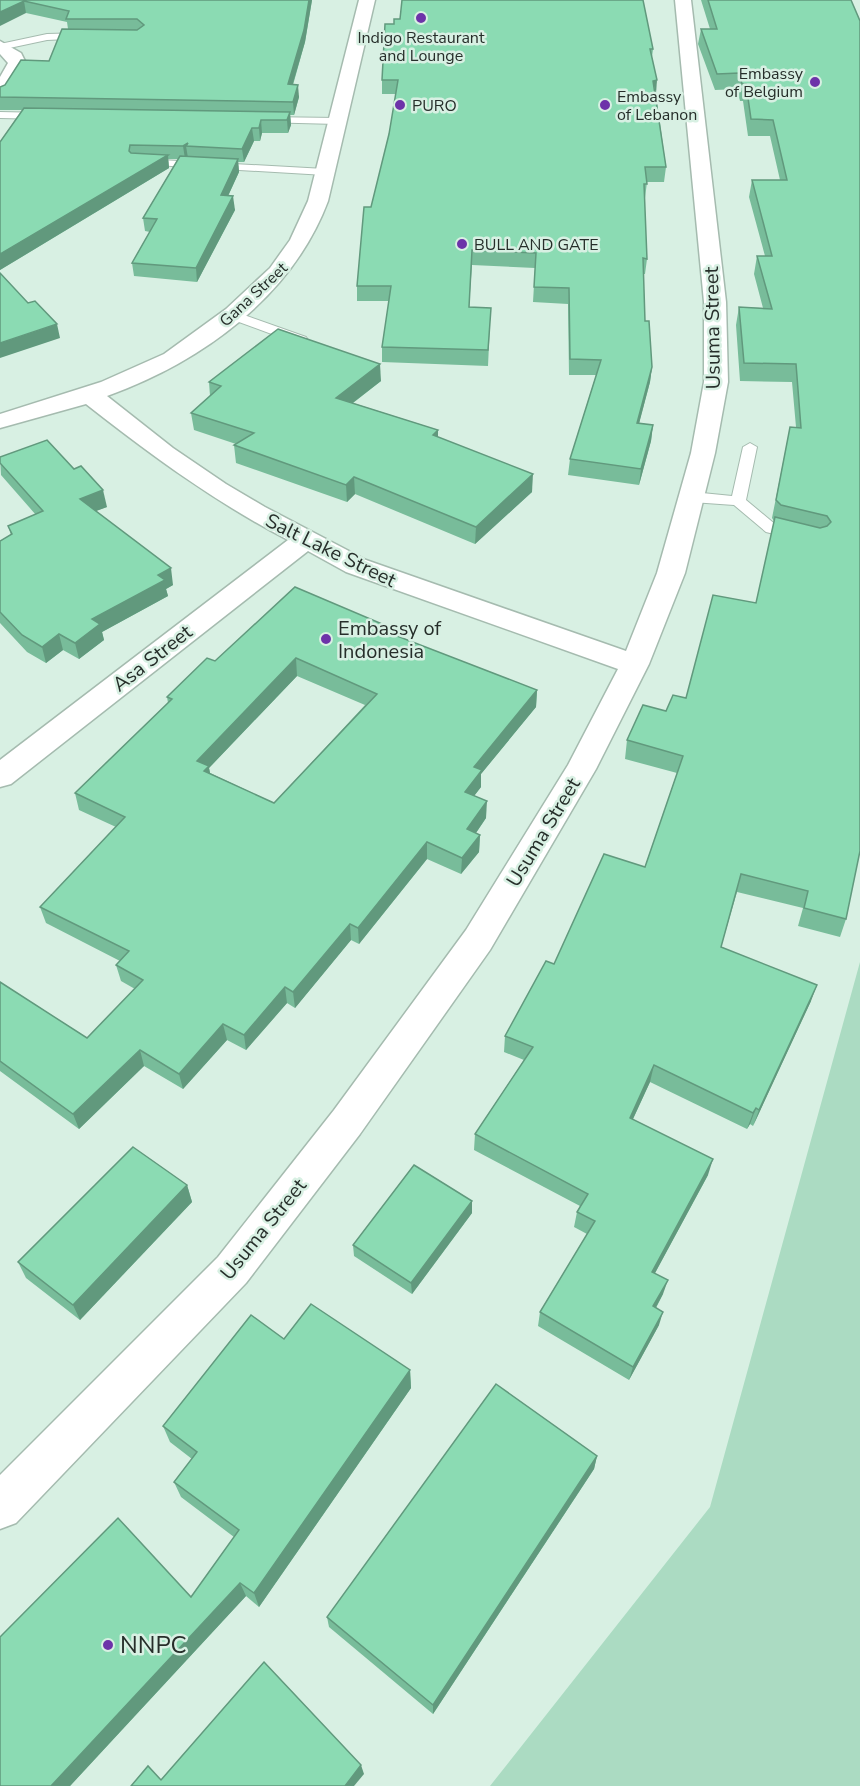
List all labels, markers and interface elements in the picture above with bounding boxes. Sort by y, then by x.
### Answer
marker: Indigo Restaurant and Lounge [414,11,428,25]
place label: Indigo Restaurant and Lounge [357,27,485,67]
place label: Embassy of Belgium [725,63,804,103]
marker: Embassy of Belgium [808,75,822,89]
place label: Embassy of Lebanon [617,86,697,126]
place label: PURO [412,95,457,117]
marker: PURO [393,98,407,112]
marker: Embassy of Lebanon [598,98,612,112]
place label: BULL AND GATE [474,234,598,256]
marker: BULL AND GATE [455,237,469,251]
street label: Gana Street [215,257,293,332]
street label: Usuma Street [698,265,727,390]
street label: Salt Lake Street [261,507,402,594]
place label: Embassy of Indonesia [338,615,442,665]
street label: Asa Street [107,618,199,698]
marker: Embassy of Indonesia [319,632,333,646]
street label: Usuma Street [500,772,587,892]
street label: Usuma Street [214,1172,313,1286]
place label: NNPC [120,1629,187,1661]
marker: NNPC [101,1638,115,1652]

